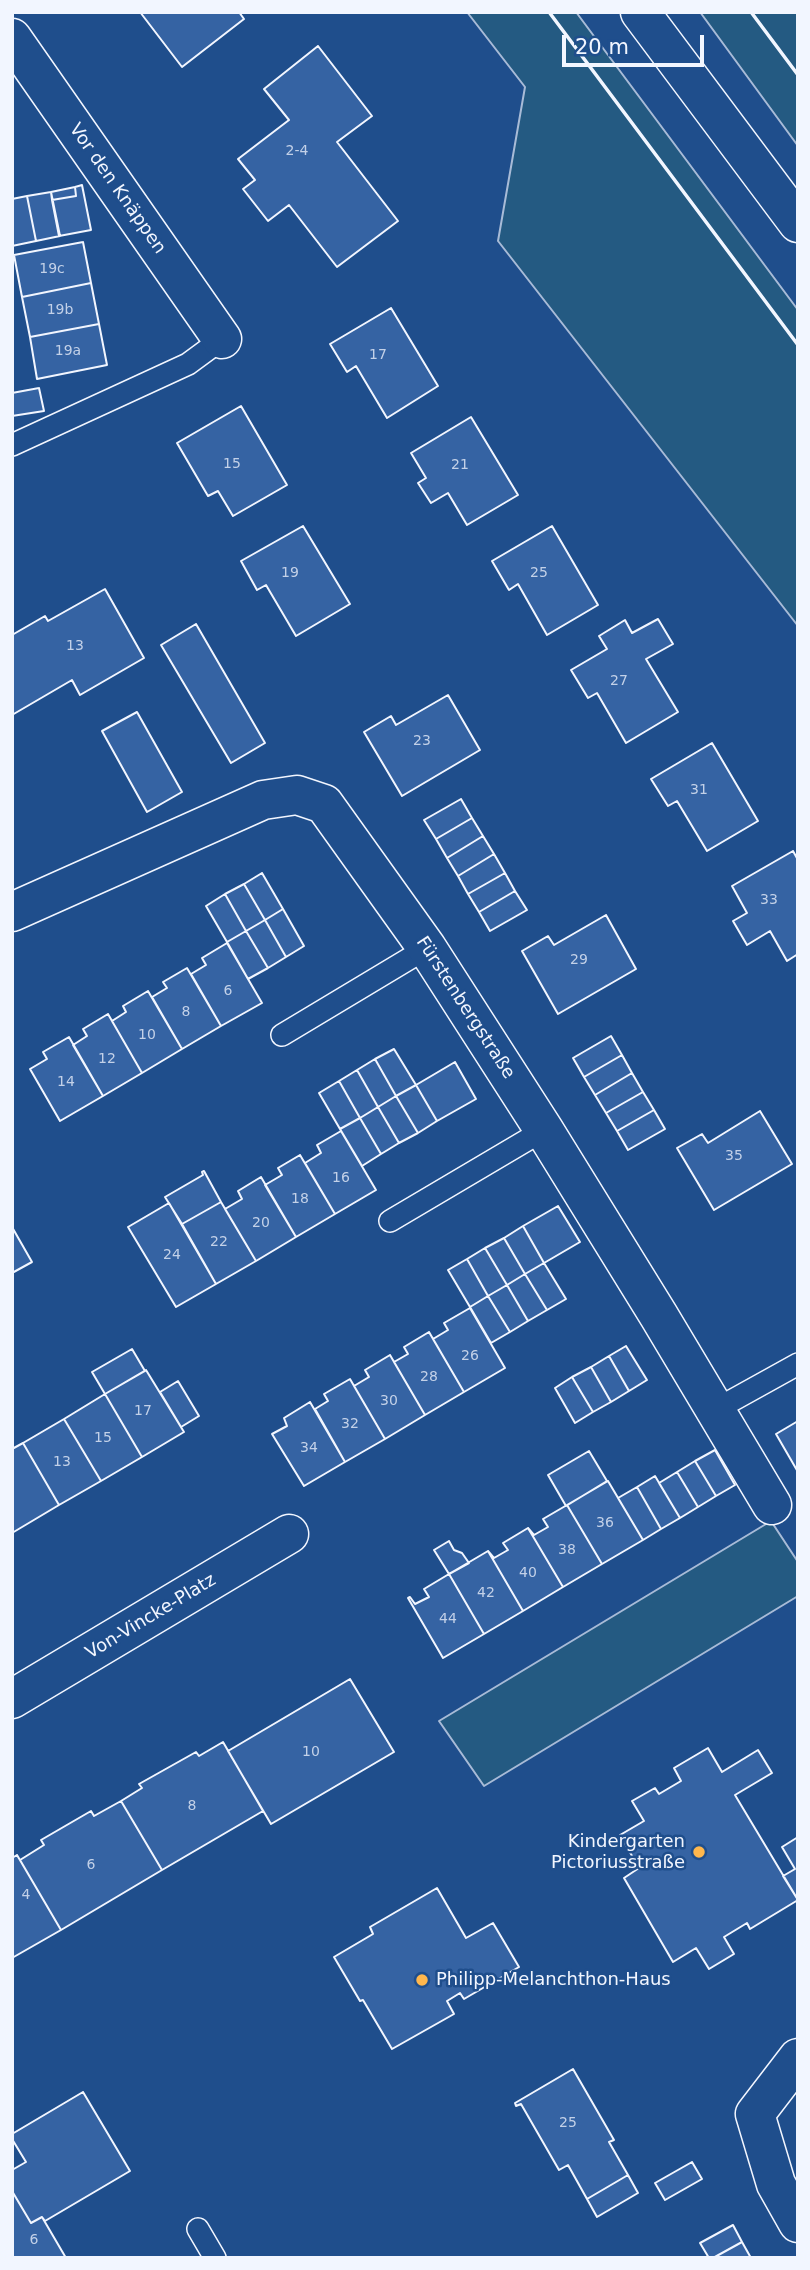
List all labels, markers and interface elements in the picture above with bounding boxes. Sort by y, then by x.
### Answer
scale bar [565,21,707,65]
text: 20 m [575,35,629,59]
street label: Vor den Knäppen [64,120,170,258]
house number: 2-4 [286,143,308,159]
house number: 19c [39,261,65,277]
house number: 19b [47,302,73,318]
house number: 19a [55,343,81,359]
house number: 17 [369,347,387,363]
house number: 15 [223,456,241,472]
house number: 21 [451,457,469,473]
house number: 19 [281,565,299,581]
house number: 25 [530,565,548,581]
house number: 13 [66,638,84,654]
house number: 27 [610,673,628,689]
house number: 23 [413,733,431,749]
house number: 31 [690,782,708,798]
house number: 33 [760,892,778,908]
street label: Fürstenbergstraße [411,933,519,1083]
house number: 29 [570,952,588,968]
house number: 6 [224,983,232,999]
house number: 8 [182,1004,190,1020]
house number: 10 [138,1027,156,1043]
house number: 12 [98,1051,116,1067]
house number: 14 [57,1074,75,1090]
house number: 35 [725,1148,743,1164]
house number: 16 [332,1170,350,1186]
house number: 18 [291,1191,309,1207]
house number: 20 [252,1215,270,1231]
house number: 22 [210,1234,228,1250]
house number: 24 [163,1247,181,1263]
house number: 26 [461,1348,479,1364]
house number: 28 [420,1369,438,1385]
house number: 30 [380,1393,398,1409]
house number: 17 [134,1403,152,1419]
house number: 32 [341,1416,359,1432]
house number: 15 [94,1430,112,1446]
house number: 34 [300,1440,318,1456]
house number: 13 [53,1454,71,1470]
house number: 36 [596,1515,614,1531]
house number: 38 [558,1542,576,1558]
house number: 40 [519,1565,537,1581]
street label: Von-Vincke-Platz [82,1570,220,1664]
house number: 42 [477,1585,495,1601]
house number: 44 [439,1611,457,1627]
house number: 10 [302,1744,320,1760]
house number: 8 [188,1798,196,1814]
place label: Kindergarten Pictoriusstraße [551,1831,685,1874]
marker: Kindergarten Pictoriusstraße [691,1844,707,1860]
house number: 6 [87,1857,95,1873]
house number: 4 [22,1887,30,1903]
place label: Philipp-Melanchthon-Haus [436,1969,671,1991]
marker: Philipp-Melanchthon-Haus [414,1972,430,1988]
house number: 25 [559,2115,577,2131]
house number: 6 [30,2232,38,2248]

